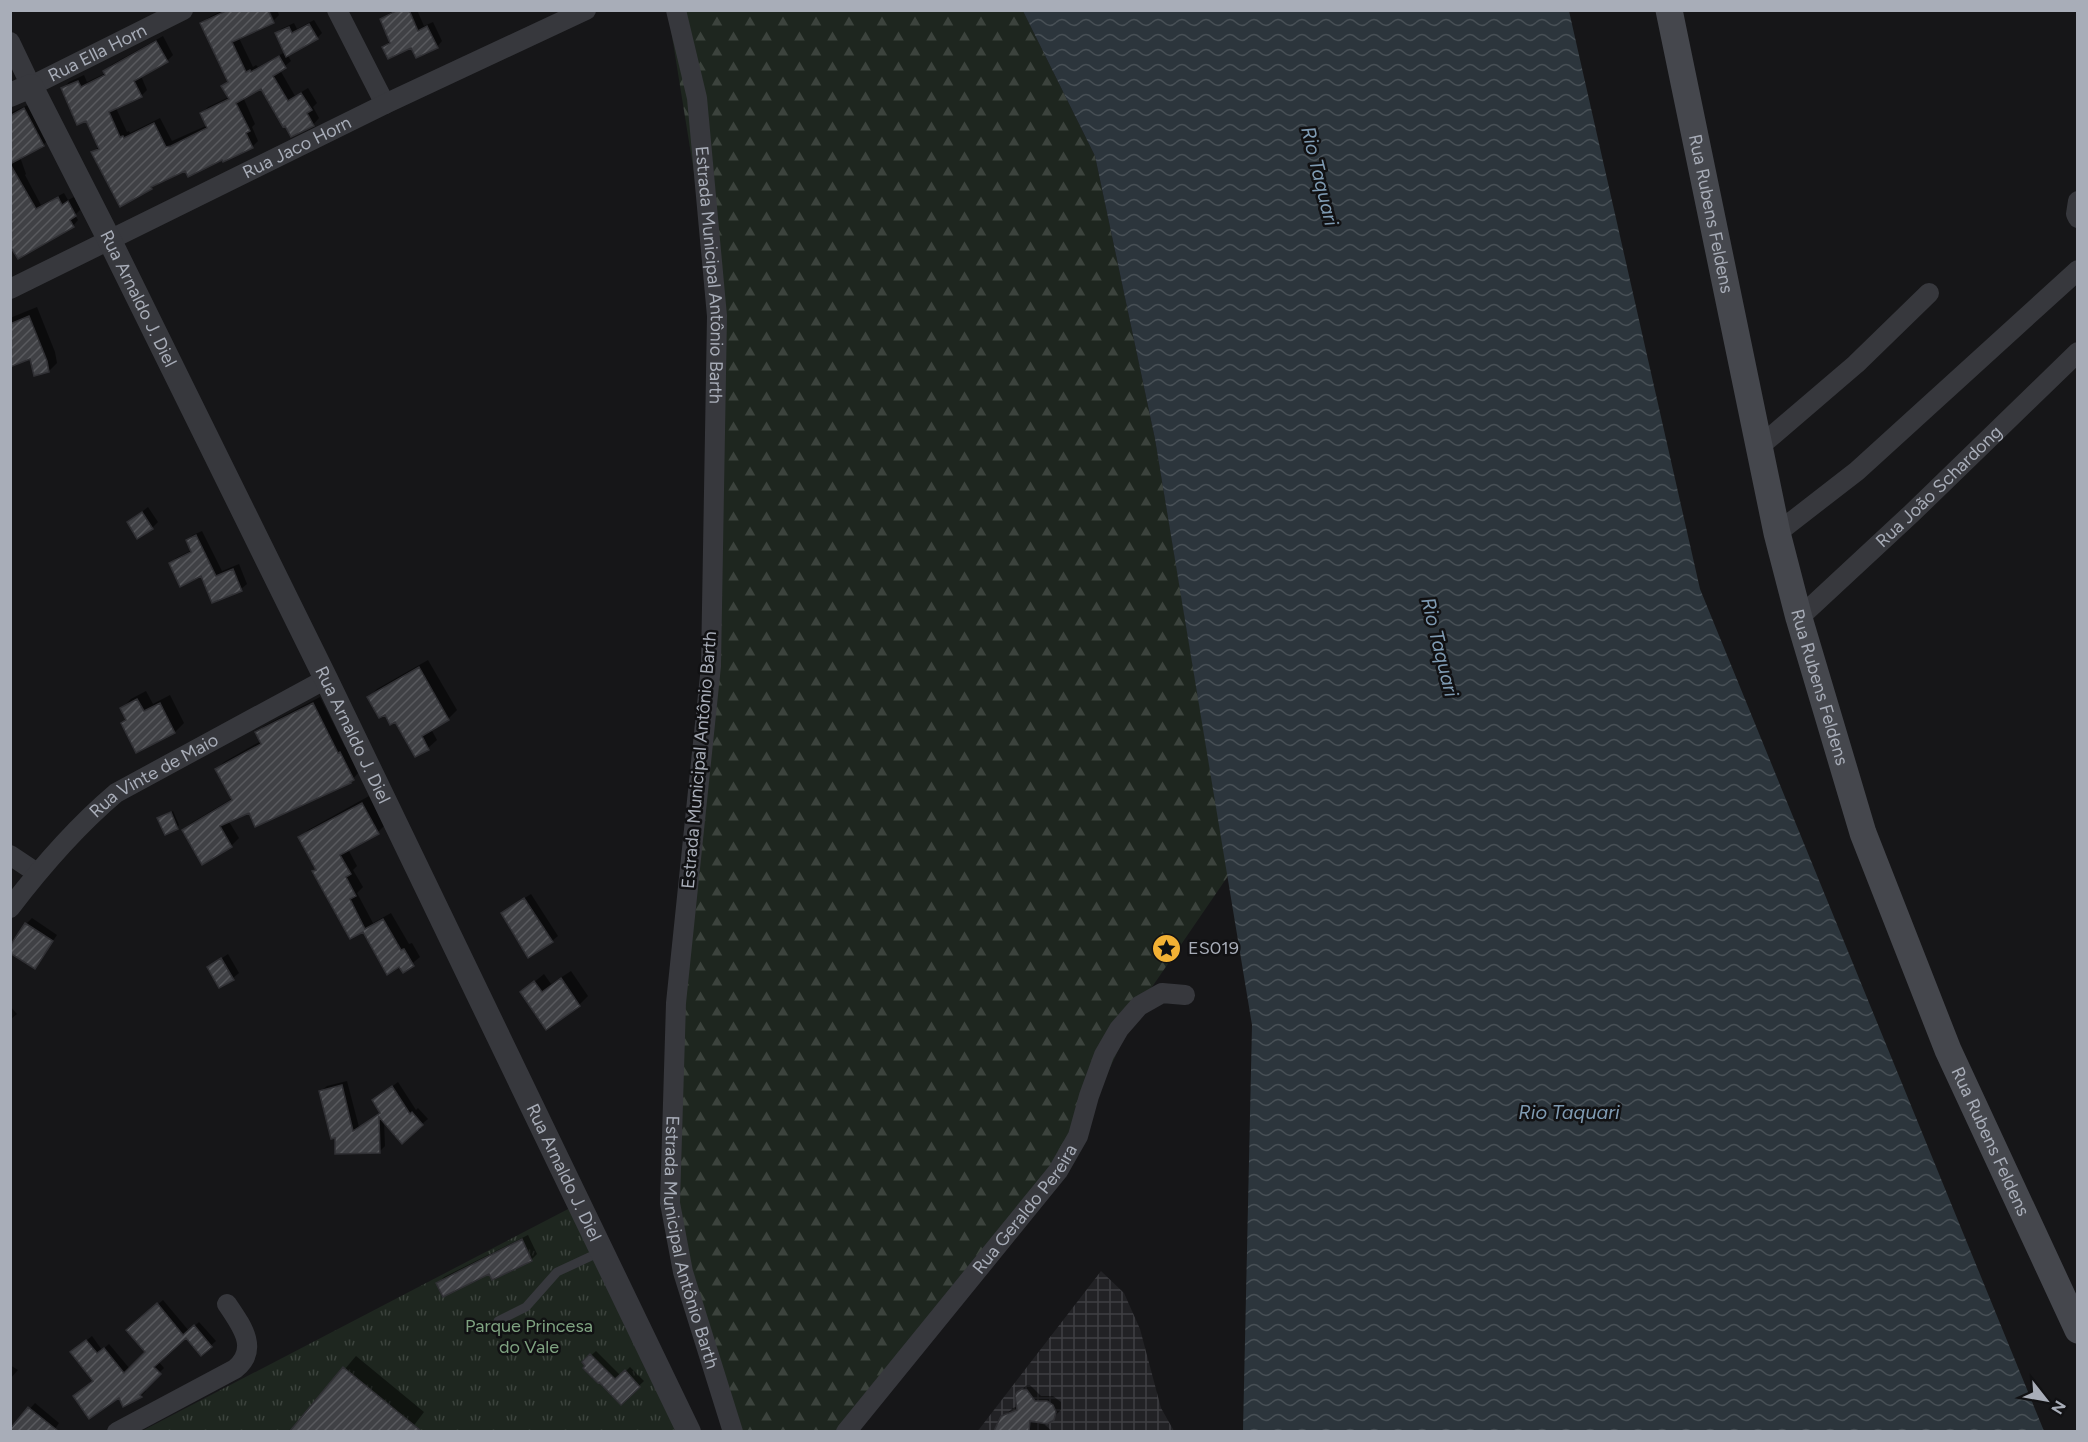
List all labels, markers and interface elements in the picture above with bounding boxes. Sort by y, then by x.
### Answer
street label: Rua Ella Horn [44,19,150,87]
street label: Rua Jaco Horn [239,111,355,183]
water label: Rio Taquari [1296,124,1344,228]
street label: Rua Rubens Feldens [1684,132,1738,295]
street label: Estrada Municipal Antônio Barth [690,145,728,404]
street label: Rua Arnaldo J. Diel [95,226,181,371]
street label: Rua João Schardong [1871,421,2007,552]
water label: Rio Taquari [1416,595,1464,699]
street label: Rua Rubens Feldens [1786,607,1853,768]
street label: Estrada Municipal Antônio Barth [677,630,721,890]
street label: Rua Arnaldo J. Diel [310,662,395,807]
street label: Rua Vinte de Maio [85,729,222,822]
place icon: ES019 [1151,932,1183,964]
place label: ES019 [1188,937,1239,959]
street label: Rua Rubens Feldens [1946,1063,2035,1219]
street label: Rua Arnaldo J. Diel [521,1100,606,1245]
water label: Rio Taquari [1518,1100,1620,1124]
street label: Estrada Municipal Antônio Barth [659,1115,724,1372]
street label: Rua Geraldo Pereira [968,1140,1082,1279]
park label: Parque Princesa do Vale [465,1315,593,1358]
north arrow [2016,1370,2076,1430]
text: N [2047,1397,2070,1418]

